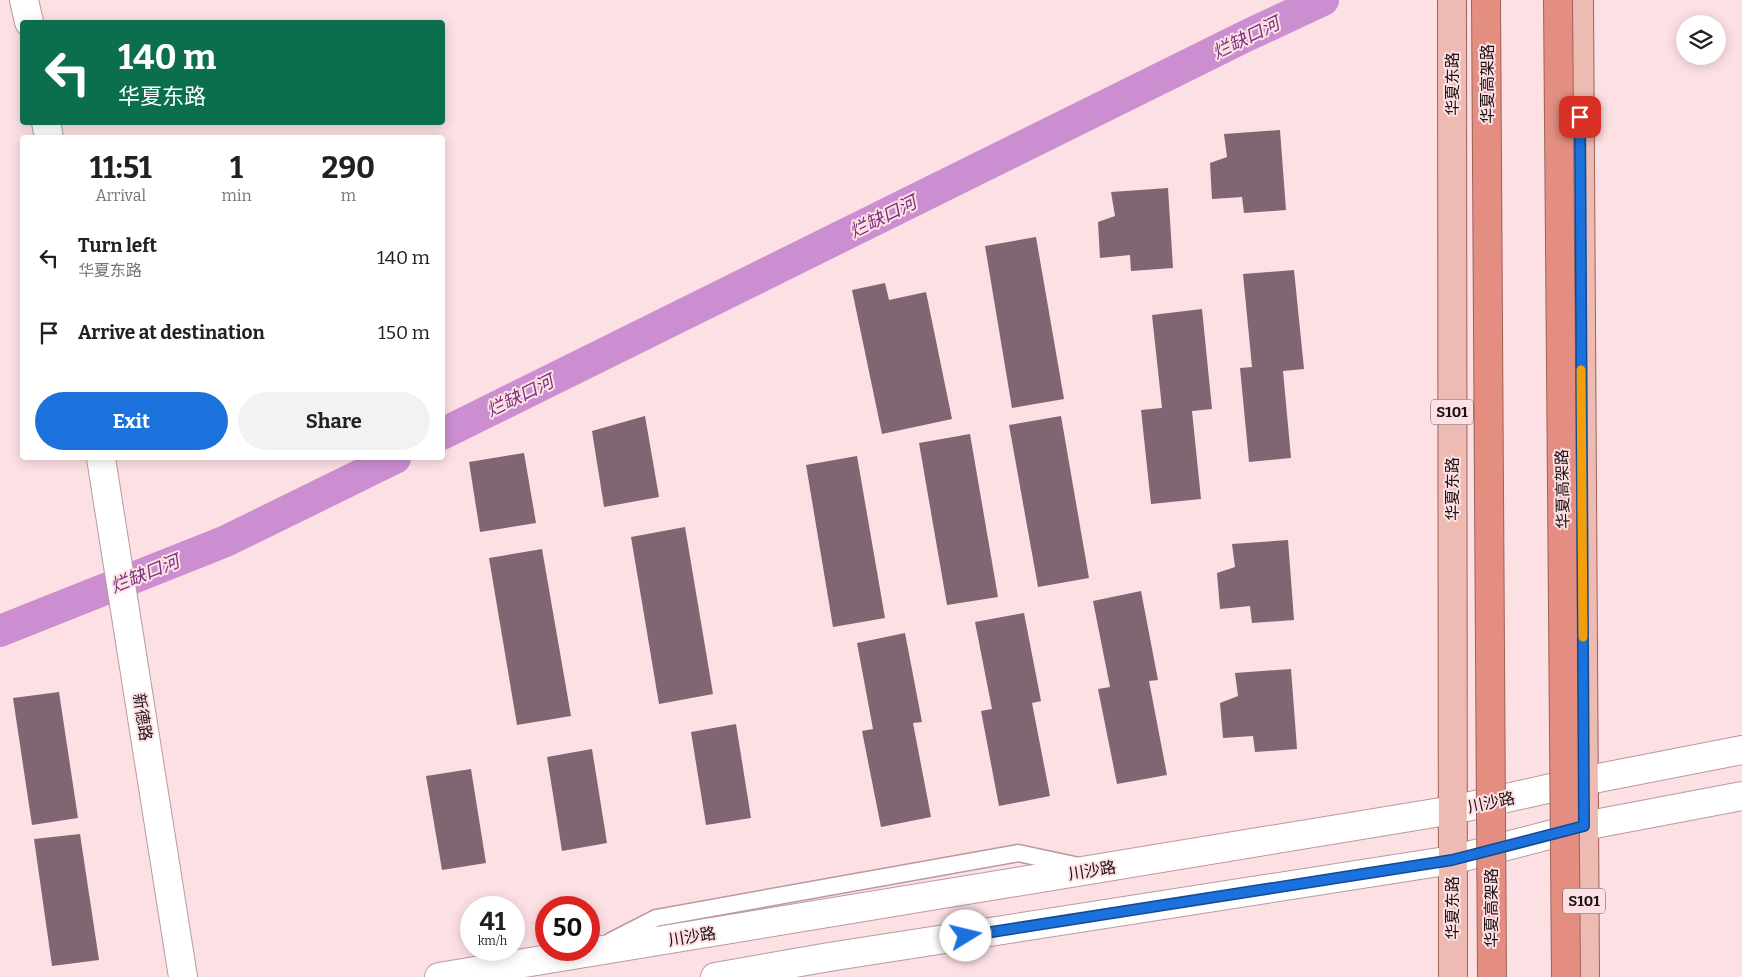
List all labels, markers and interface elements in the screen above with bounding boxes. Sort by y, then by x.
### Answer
water label: 烂缺口河 [1209,11,1286,64]
map controls [1676,15,1726,65]
button: layers [1676,15,1726,65]
text: 140 m [118,36,216,78]
icon: left [35,40,100,105]
street label: 华夏高架路 [1478,44,1497,124]
street label: 华夏东路 [1443,52,1462,116]
text: 华夏东路 [118,83,206,110]
pin [1559,96,1601,138]
icon: arrive [1566,103,1594,131]
text: 11:51 [90,150,152,186]
text: 1 [230,150,243,186]
text: 290 [322,150,375,186]
text: Arrival [95,186,146,205]
text: min [222,186,252,205]
text: m [341,186,356,205]
water label: 烂缺口河 [846,190,923,243]
text: Turn left [78,234,157,257]
icon: left [35,244,63,272]
text: 140 m [377,246,430,269]
text: 华夏东路 [78,261,142,280]
icon: arrive [35,319,63,347]
text: Arrive at destination [78,321,265,344]
text: 150 m [378,321,430,344]
water label: 烂缺口河 [483,369,560,422]
button: Exit [35,392,228,450]
button: Share [238,392,430,450]
road number: S101 [1431,400,1473,424]
street label: 华夏高架路 [1552,449,1573,529]
street label: 华夏东路 [1443,457,1462,521]
water label: 烂缺口河 [108,549,185,598]
street label: 新德路 [129,692,156,742]
street label: 川沙路 [1466,788,1517,817]
street label: 川沙路 [1067,857,1117,884]
street label: 华夏高架路 [1482,868,1501,948]
street label: 华夏东路 [1443,876,1462,940]
road number: S101 [1563,888,1605,914]
speed limit sign: 50 [535,896,600,961]
text: 41 [479,907,506,937]
position arrow [939,909,991,961]
street label: 川沙路 [667,923,717,950]
text: km/h [478,934,507,948]

